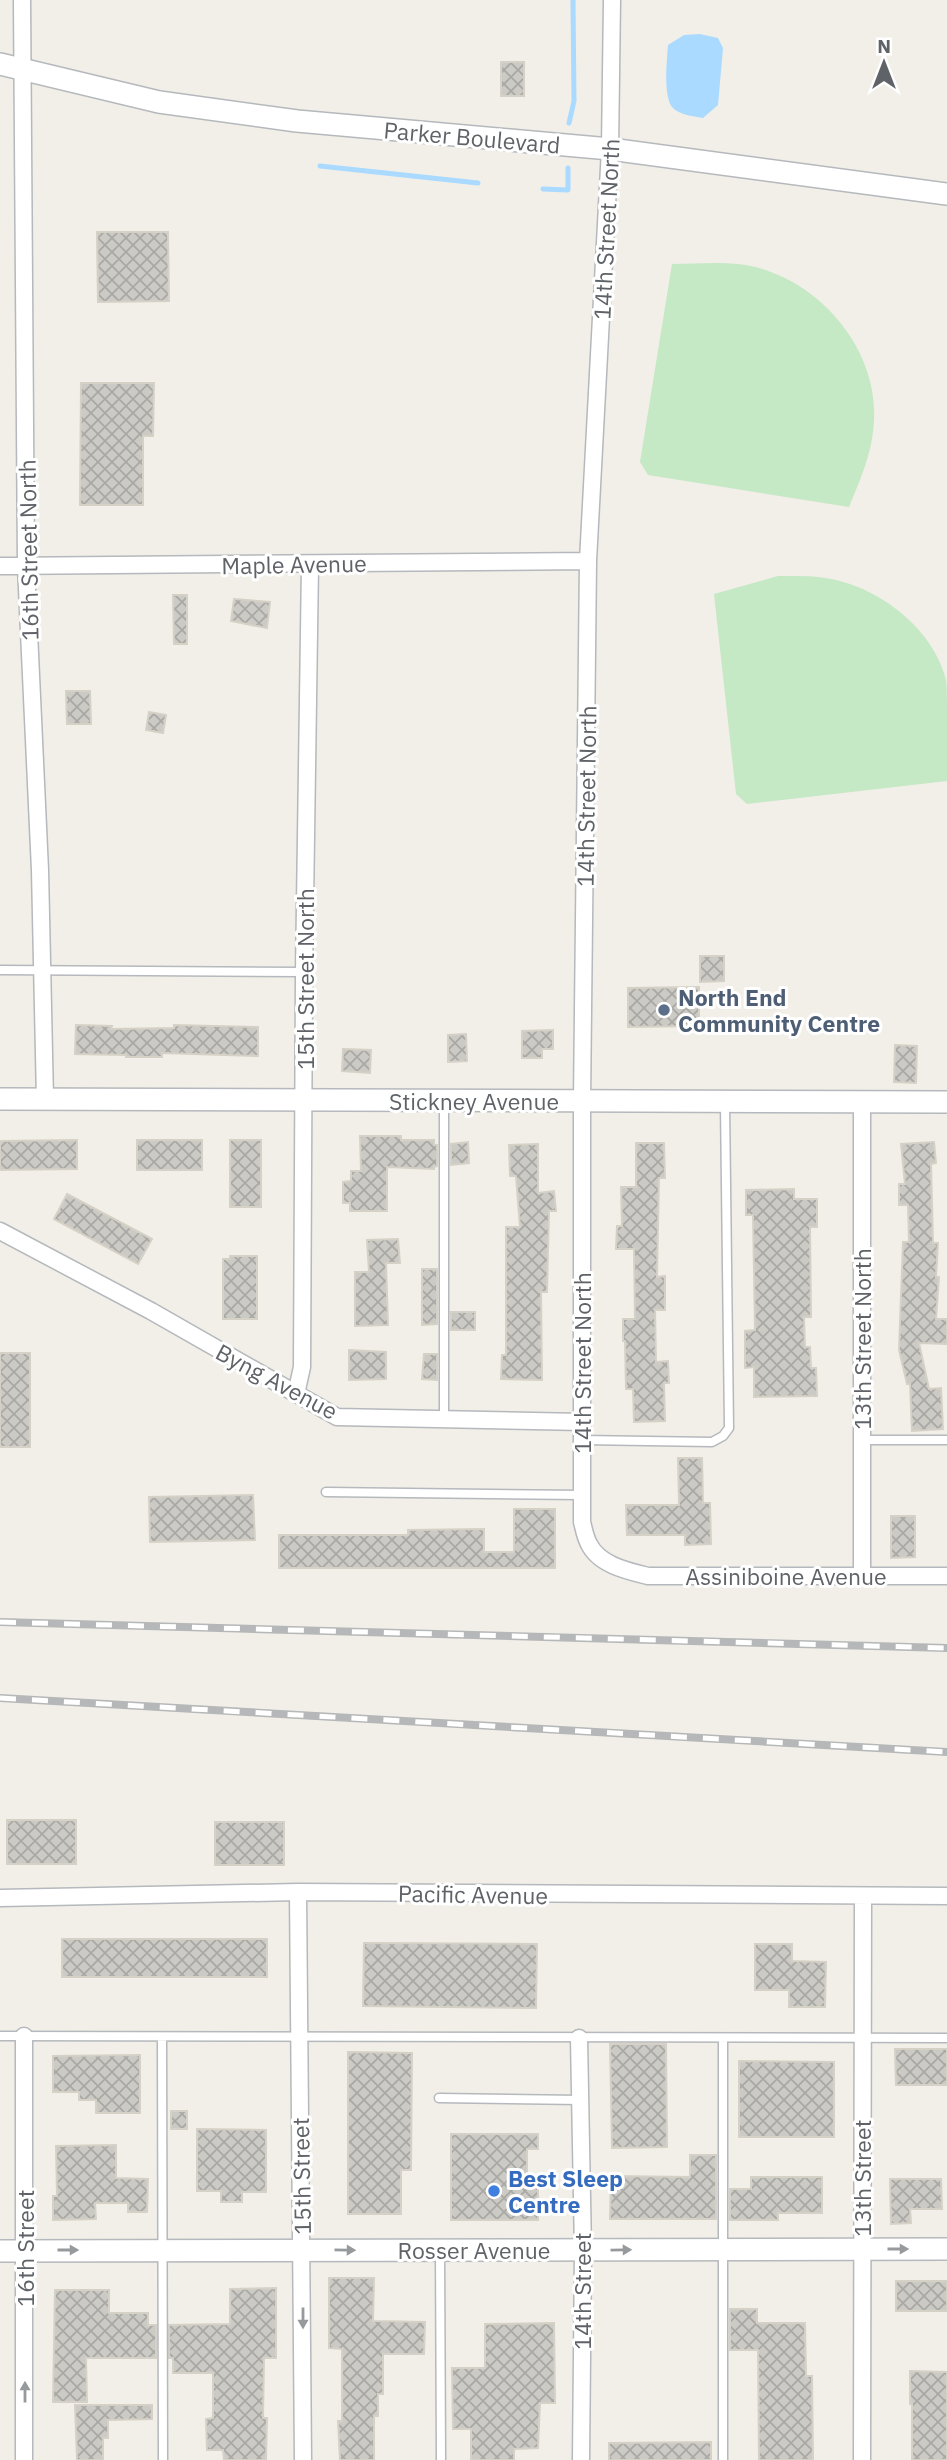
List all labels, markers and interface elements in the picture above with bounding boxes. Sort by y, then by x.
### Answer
north arrow [849,28,919,98]
text: N [877,34,891,58]
street label: Parker Boulevard [382,114,562,160]
street label: 14th Street North [586,138,626,320]
street label: 16th Street North [11,459,45,641]
street label: Maple Avenue [221,548,367,580]
street label: 14th Street North [569,705,603,887]
street label: 15th Street North [290,888,320,1070]
place label: North End Community Centre [678,982,880,1038]
marker: North End Community Centre [656,1002,672,1018]
street label: Stickney Avenue [389,1086,559,1116]
street label: 13th Street North [847,1248,877,1430]
street label: 14th Street North [567,1272,597,1454]
street label: Byng Avenue [211,1336,343,1426]
street label: Assiniboine Avenue [685,1561,887,1591]
street label: Pacific Avenue [398,1878,548,1910]
street label: 15th Street [285,2117,317,2235]
street label: 13th Street [847,2119,877,2237]
place label: Best Sleep Centre [508,2163,623,2219]
marker: Best Sleep Centre [486,2183,502,2199]
street label: 16th Street [10,2189,40,2307]
street label: 14th Street [567,2232,597,2350]
street label: Rosser Avenue [398,2235,550,2265]
one-way arrow [887,2243,909,2255]
one-way arrow [57,2244,79,2256]
one-way arrow [334,2244,356,2256]
one-way arrow [610,2244,632,2256]
one-way arrow [297,2307,309,2329]
one-way arrow [19,2381,31,2403]

